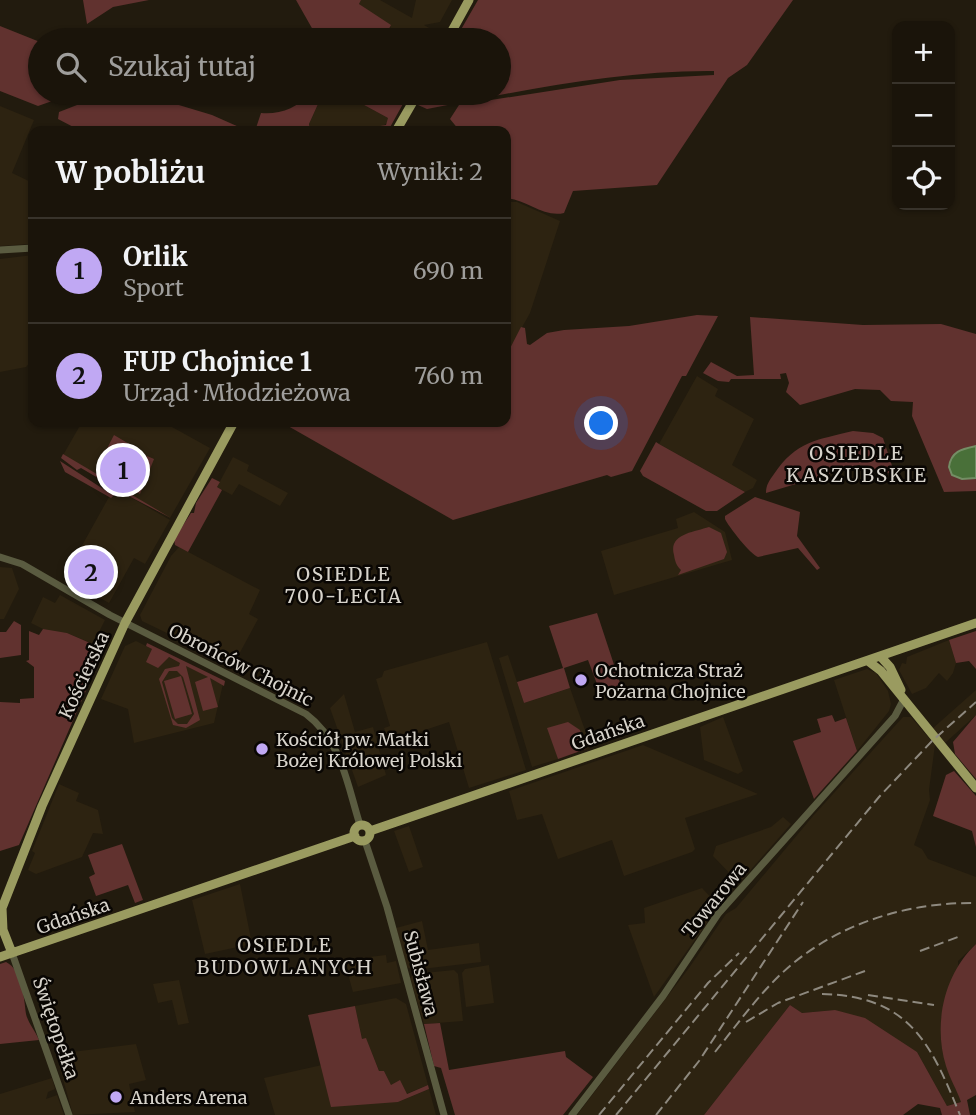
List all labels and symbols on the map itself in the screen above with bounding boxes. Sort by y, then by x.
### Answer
your location [584,406,618,440]
district label: OSIEDLE KASZUBSKIE [786,441,928,487]
pin: 1 [100,444,146,496]
pin: 2 [68,546,114,598]
district label: OSIEDLE 700-LECIA [285,562,403,608]
street label: Obrońców Chojnic [165,619,317,711]
street label: Kościerska [54,627,114,722]
place label: Ochotnicza Straż Pożarna Chojnice [595,659,746,703]
marker: Ochotnicza Straż Pożarna Chojnice [573,672,589,688]
street label: Gdańska [568,709,648,755]
place label: Kościół pw. Matki Bożej Królowej Polski [276,728,463,772]
marker: Kościół pw. Matki Bożej Królowej Polski [254,741,270,757]
street label: Towarowa [677,857,751,942]
street label: Gdańska [33,893,113,939]
street label: Subisława [399,928,444,1019]
district label: OSIEDLE BUDOWLANYCH [196,933,374,979]
street label: Świętopełka [28,974,84,1082]
place label: Anders Arena [129,1086,248,1109]
marker: Anders Arena [108,1089,124,1105]

